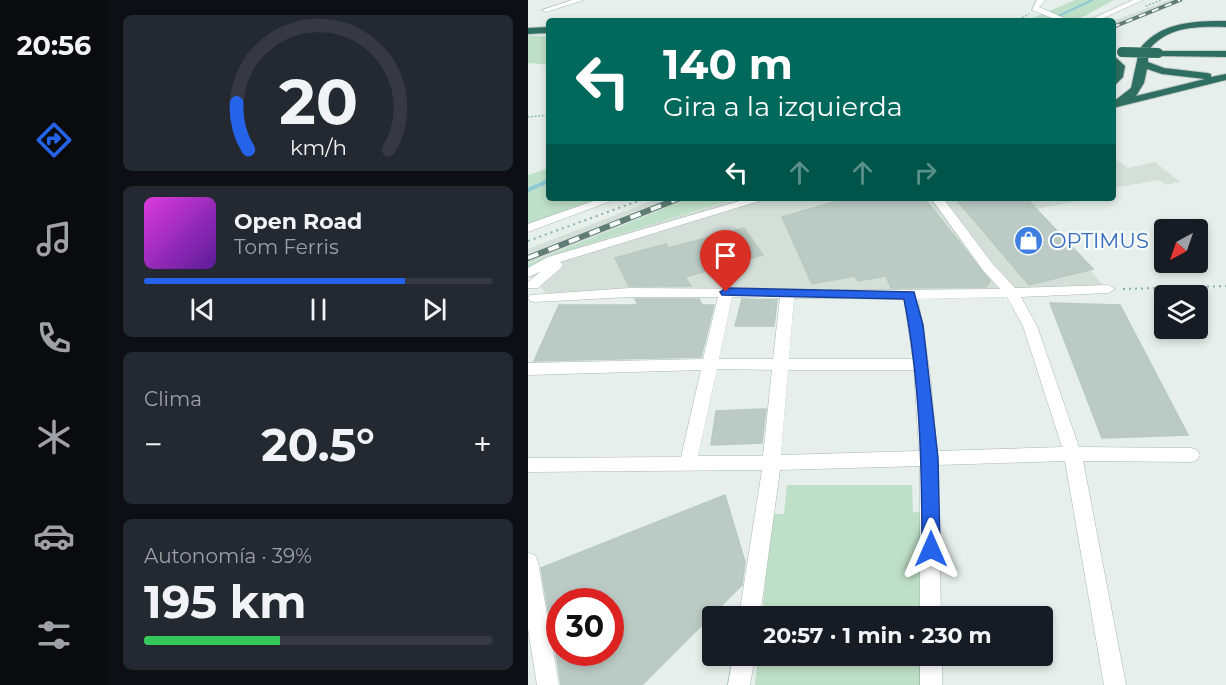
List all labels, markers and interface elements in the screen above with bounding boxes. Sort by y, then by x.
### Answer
text: 20:56 [17,29,91,62]
text: 140 m [663,38,793,90]
icon: left [564,42,642,120]
text: 20 [278,64,358,140]
text: Gira a la izquierda [663,90,903,123]
icon: directions [33,119,75,161]
text: km/h [289,134,347,160]
icon: left [720,156,753,189]
icon: ahead [783,156,816,189]
icon: ahead [846,156,879,189]
icon: right [909,156,942,189]
text: Open Road [234,208,362,235]
icon: music [33,218,75,260]
north arrow [1154,219,1208,273]
map controls [1154,219,1208,339]
shop icon: OPTIMUS [1012,224,1044,256]
place label: OPTIMUS [1049,228,1149,253]
pin [700,230,751,292]
text: Tom Ferris [234,235,339,259]
icon: arrive [709,239,742,272]
button: layers [1154,285,1208,339]
icon: previous [186,293,219,326]
icon: pause [302,293,335,326]
icon: next [418,293,451,326]
icon: phone [33,317,75,359]
text: Clima [144,387,202,411]
icon: climate [33,416,75,458]
text: 20.5° [261,417,375,472]
text: − [144,424,163,464]
text: + [473,424,492,464]
icon: car [33,515,75,557]
position arrow [899,517,963,581]
text: Autonomía · 39% [144,544,312,568]
text: 195 km [144,574,306,629]
speed limit sign: 30 [546,588,624,666]
icon: filters [33,614,75,656]
text: 20:57 · 1 min · 230 m [763,622,992,649]

